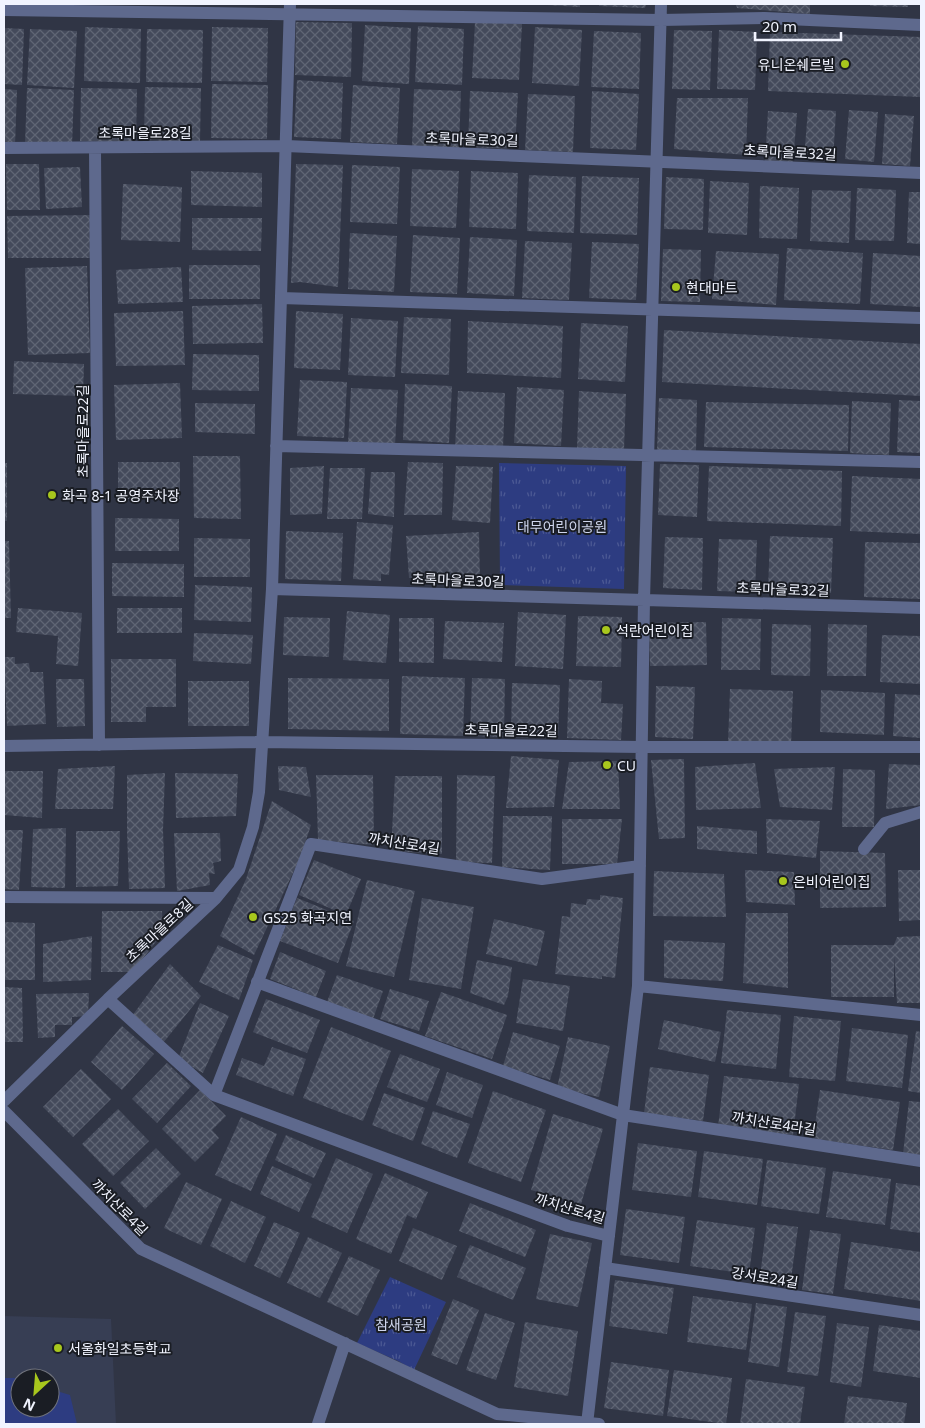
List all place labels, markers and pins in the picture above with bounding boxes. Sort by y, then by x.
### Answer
place label: 유니온쉐르빌 [758,55,835,74]
marker: 유니온쉐르빌 [839,58,851,70]
place label: 현대마트 [686,278,738,297]
marker: 현대마트 [670,281,682,293]
place label: 화곡 8-1 공영주차장 [62,486,180,505]
marker: 화곡 8-1 공영주차장 [46,489,58,501]
place label: 석란어린이집 [616,621,693,640]
marker: 석란어린이집 [600,624,612,636]
place label: CU [617,756,636,775]
marker: CU [601,759,613,771]
place label: 은비어린이집 [793,872,870,891]
marker: 은비어린이집 [777,875,789,887]
place label: GS25 화곡지연 [263,908,352,927]
marker: GS25 화곡지연 [247,911,259,923]
place label: 서울화일초등학교 [68,1339,171,1358]
marker: 서울화일초등학교 [52,1342,64,1354]

